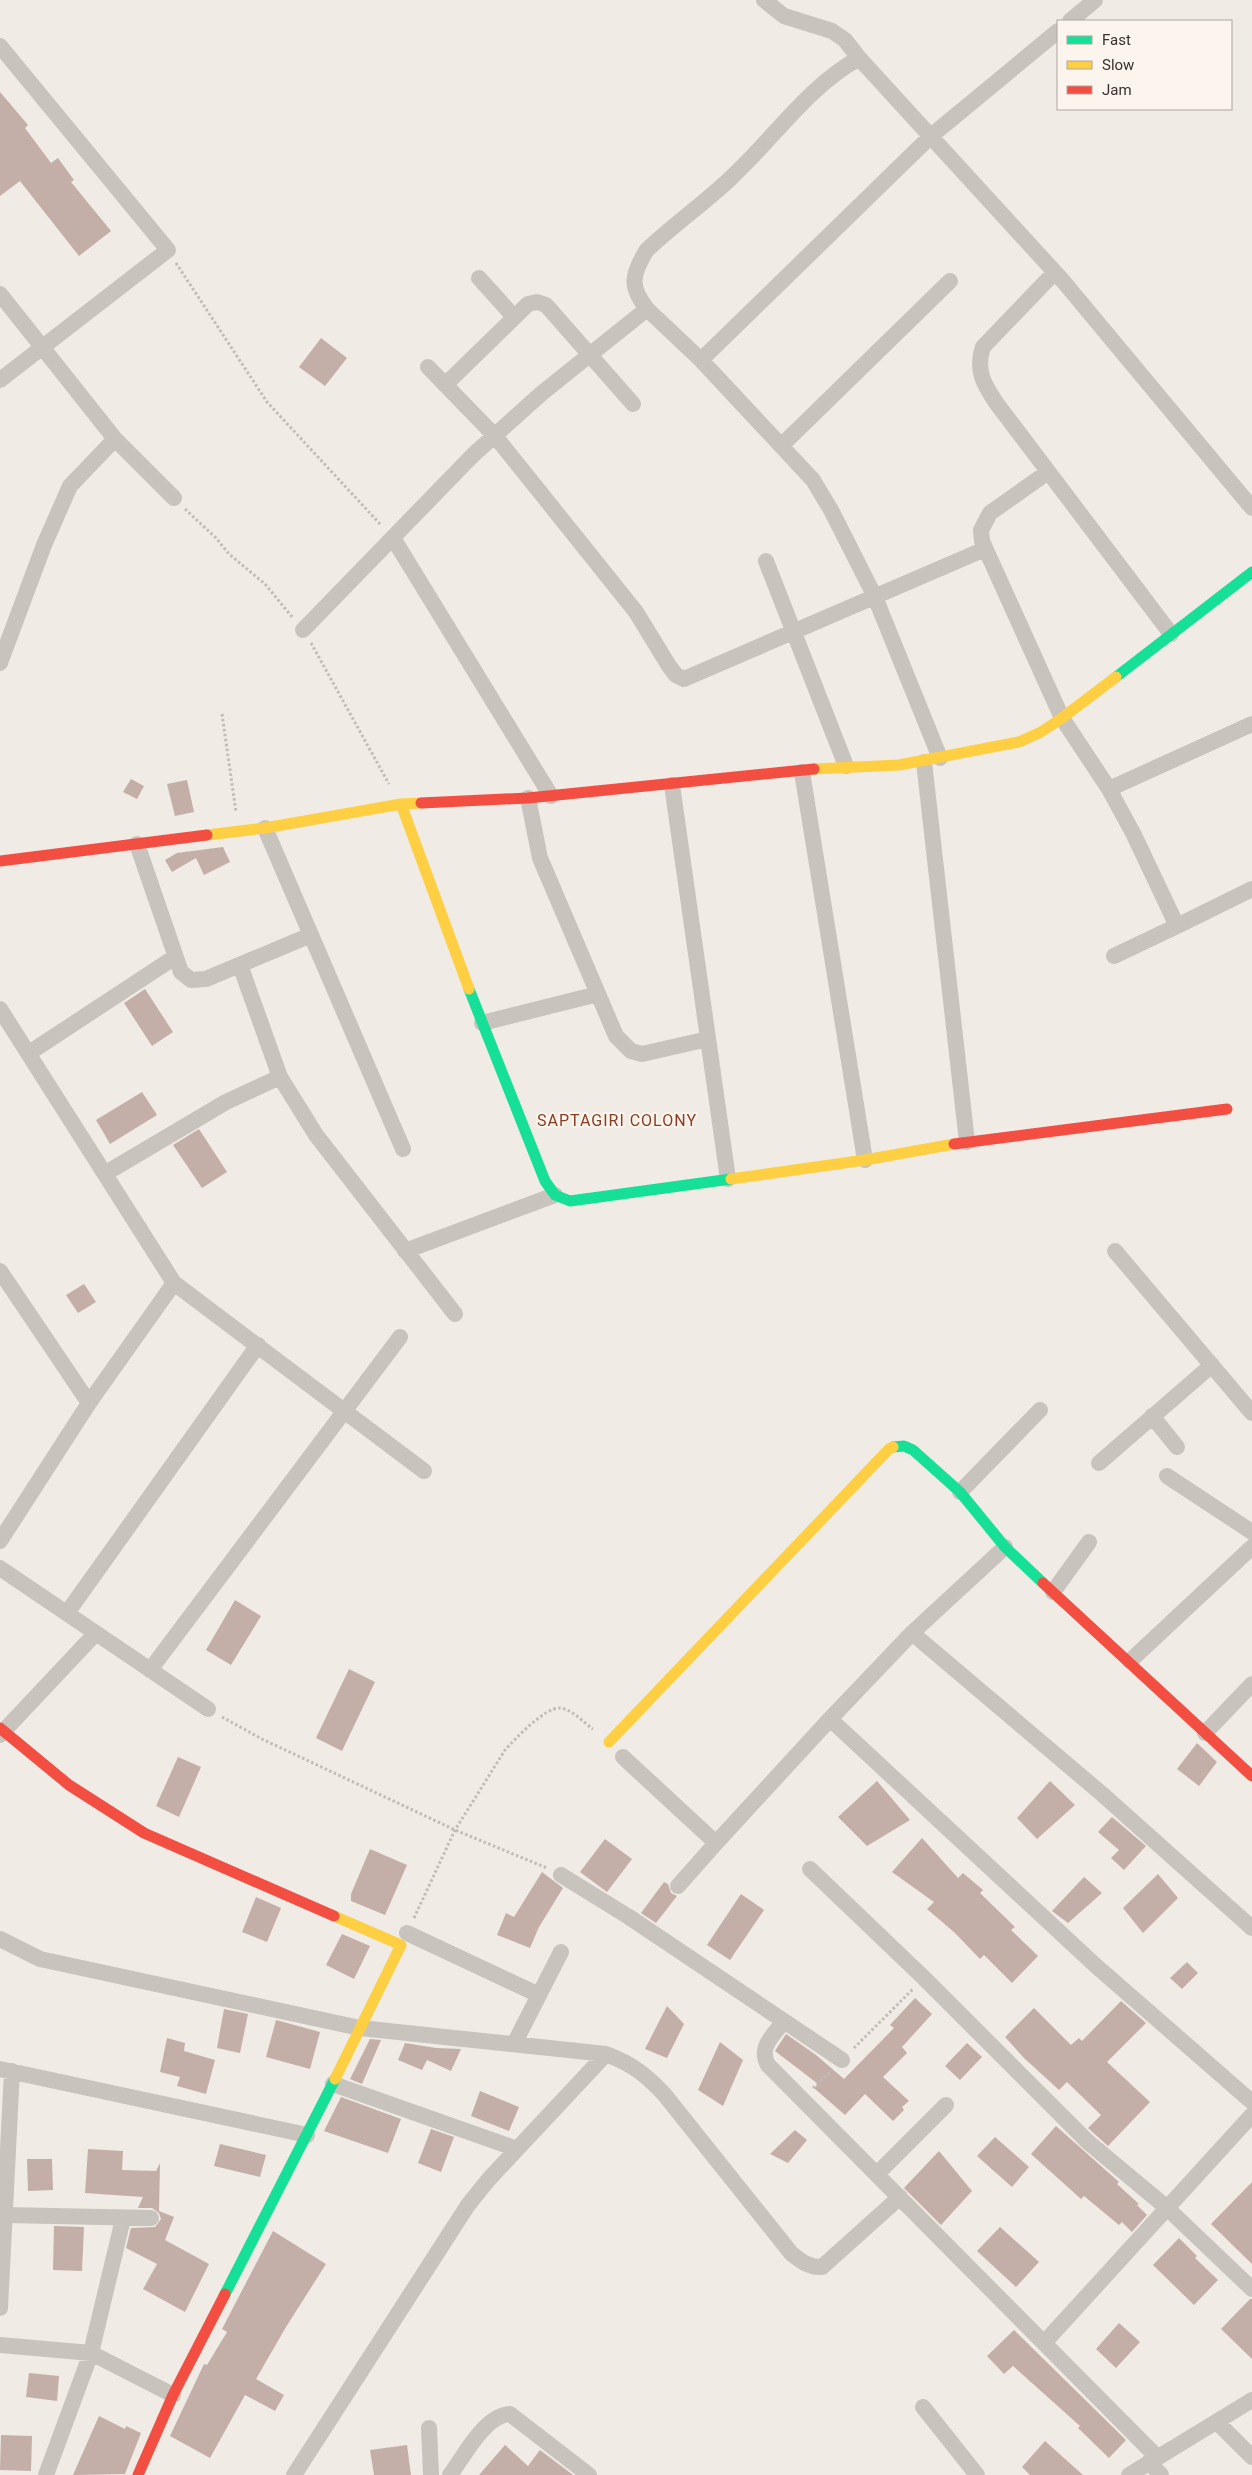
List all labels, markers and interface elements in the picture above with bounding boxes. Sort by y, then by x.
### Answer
legend [1057,20,1232,110]
text: Fast [1102,31,1131,49]
text: Slow [1102,56,1134,74]
text: Jam [1102,81,1132,99]
district label: SAPTAGIRI COLONY [537,1111,697,1130]

